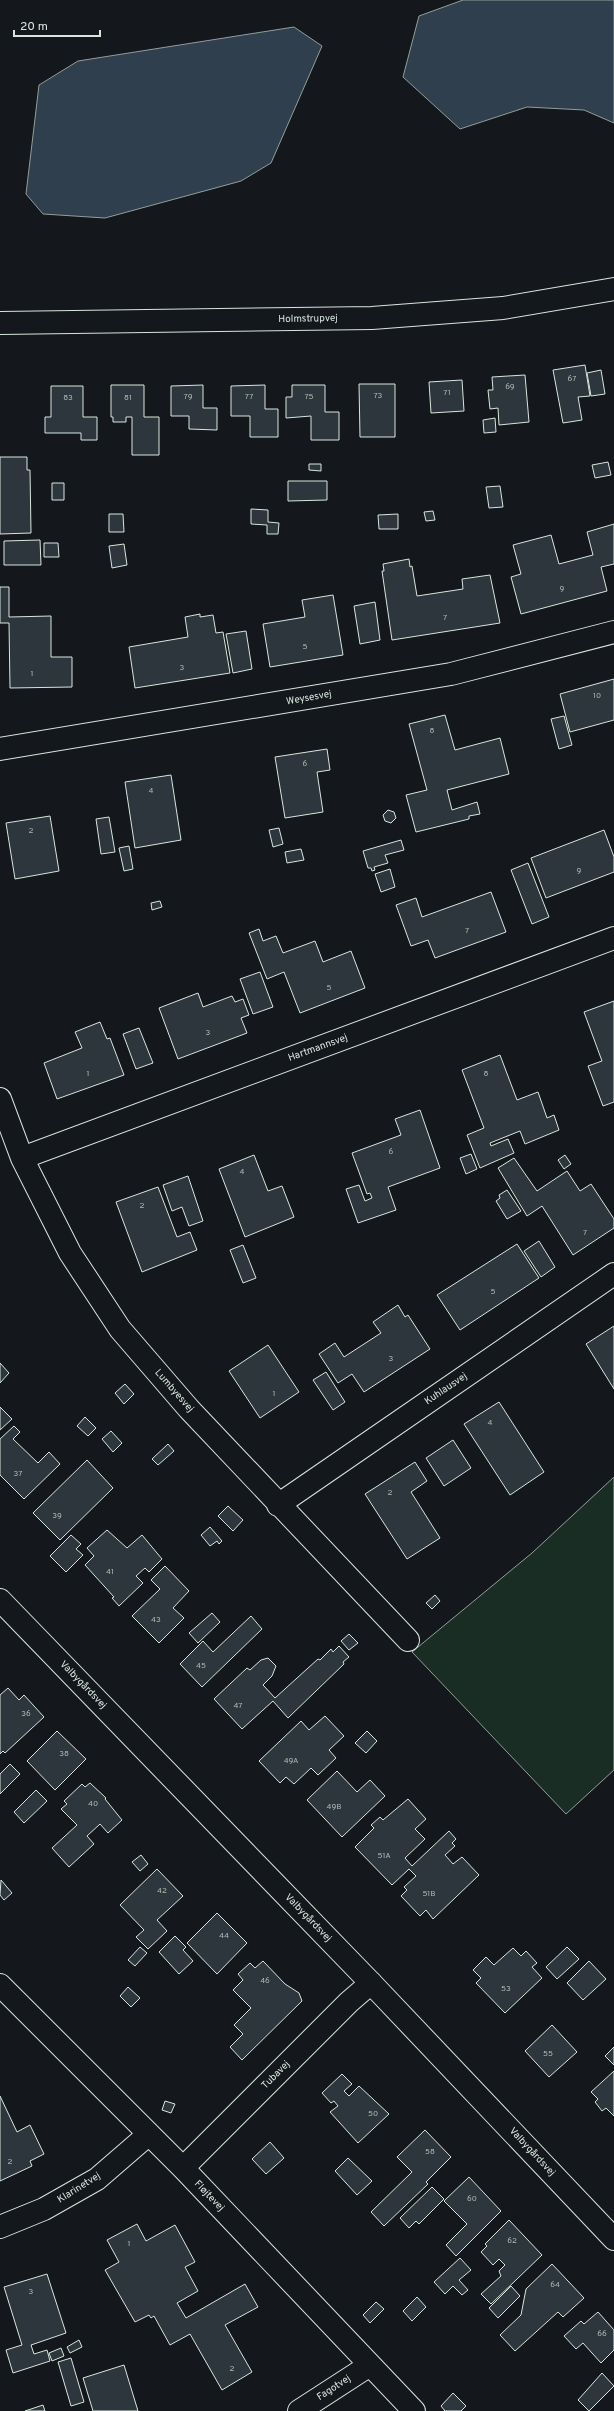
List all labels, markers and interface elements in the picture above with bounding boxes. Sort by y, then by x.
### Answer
scale bar [14,12,100,38]
text: 20 m [20,19,48,35]
street label: Holmstrupvej [278,312,338,326]
house number: 67 [568,374,576,384]
house number: 69 [505,382,515,392]
house number: 71 [443,388,451,398]
house number: 73 [374,391,383,401]
house number: 79 [184,392,193,402]
house number: 77 [245,392,253,402]
house number: 75 [304,392,314,402]
house number: 83 [63,393,73,403]
house number: 81 [124,393,132,403]
house number: 9 [560,584,565,594]
house number: 7 [443,613,447,623]
house number: 5 [303,642,308,652]
house number: 3 [180,663,185,673]
house number: 1 [31,669,33,679]
street label: Weysesvej [285,688,333,708]
house number: 10 [593,691,601,701]
house number: 8 [430,726,435,736]
house number: 6 [303,759,308,769]
house number: 4 [149,786,154,796]
house number: 2 [29,826,34,836]
house number: 9 [577,866,582,876]
house number: 7 [465,926,469,936]
house number: 5 [327,983,332,993]
house number: 3 [206,1028,211,1038]
street label: Hartmannsvej [286,1031,350,1065]
house number: 1 [87,1069,89,1079]
house number: 8 [484,1069,489,1079]
house number: 6 [389,1147,394,1157]
house number: 4 [240,1167,245,1177]
house number: 2 [140,1201,145,1211]
house number: 7 [583,1228,587,1238]
house number: 5 [491,1287,496,1297]
house number: 3 [389,1354,394,1364]
street label: Lumbyesvej [152,1367,196,1415]
street label: Kuhlausvej [422,1370,470,1408]
house number: 1 [273,1389,275,1399]
house number: 4 [488,1418,493,1428]
house number: 37 [14,1469,22,1479]
house number: 2 [388,1488,393,1498]
house number: 39 [52,1511,62,1521]
house number: 41 [106,1567,114,1577]
house number: 43 [151,1615,161,1625]
street label: Valbygårdsvej [57,1658,109,1712]
house number: 45 [196,1661,206,1671]
house number: 47 [233,1701,243,1711]
house number: 36 [21,1709,31,1719]
house number: 38 [59,1749,69,1759]
house number: 49A [284,1756,299,1766]
house number: 40 [88,1799,98,1809]
house number: 49B [327,1802,341,1812]
house number: 51A [377,1851,391,1861]
house number: 42 [157,1886,167,1896]
house number: 51B [422,1889,436,1899]
street label: Valbygårdsvej [282,1891,334,1945]
house number: 44 [219,1931,229,1941]
house number: 46 [260,1976,270,1986]
house number: 53 [501,1984,511,1994]
house number: 55 [543,2049,553,2059]
street label: Tubavej [259,2058,293,2092]
house number: 50 [368,2109,378,2119]
street label: Valbygårdsvej [506,2125,558,2179]
house number: 58 [425,2147,435,2157]
house number: 2 [8,2157,13,2167]
street label: Klarinetvej [55,2170,103,2206]
street label: Fløjtevej [191,2178,227,2214]
house number: 60 [467,2194,477,2204]
house number: 62 [507,2236,517,2246]
house number: 1 [128,2239,130,2249]
house number: 64 [550,2280,560,2290]
house number: 3 [29,2287,34,2297]
house number: 66 [597,2329,607,2339]
house number: 2 [230,2364,235,2374]
street label: Fagotvej [315,2372,353,2404]

